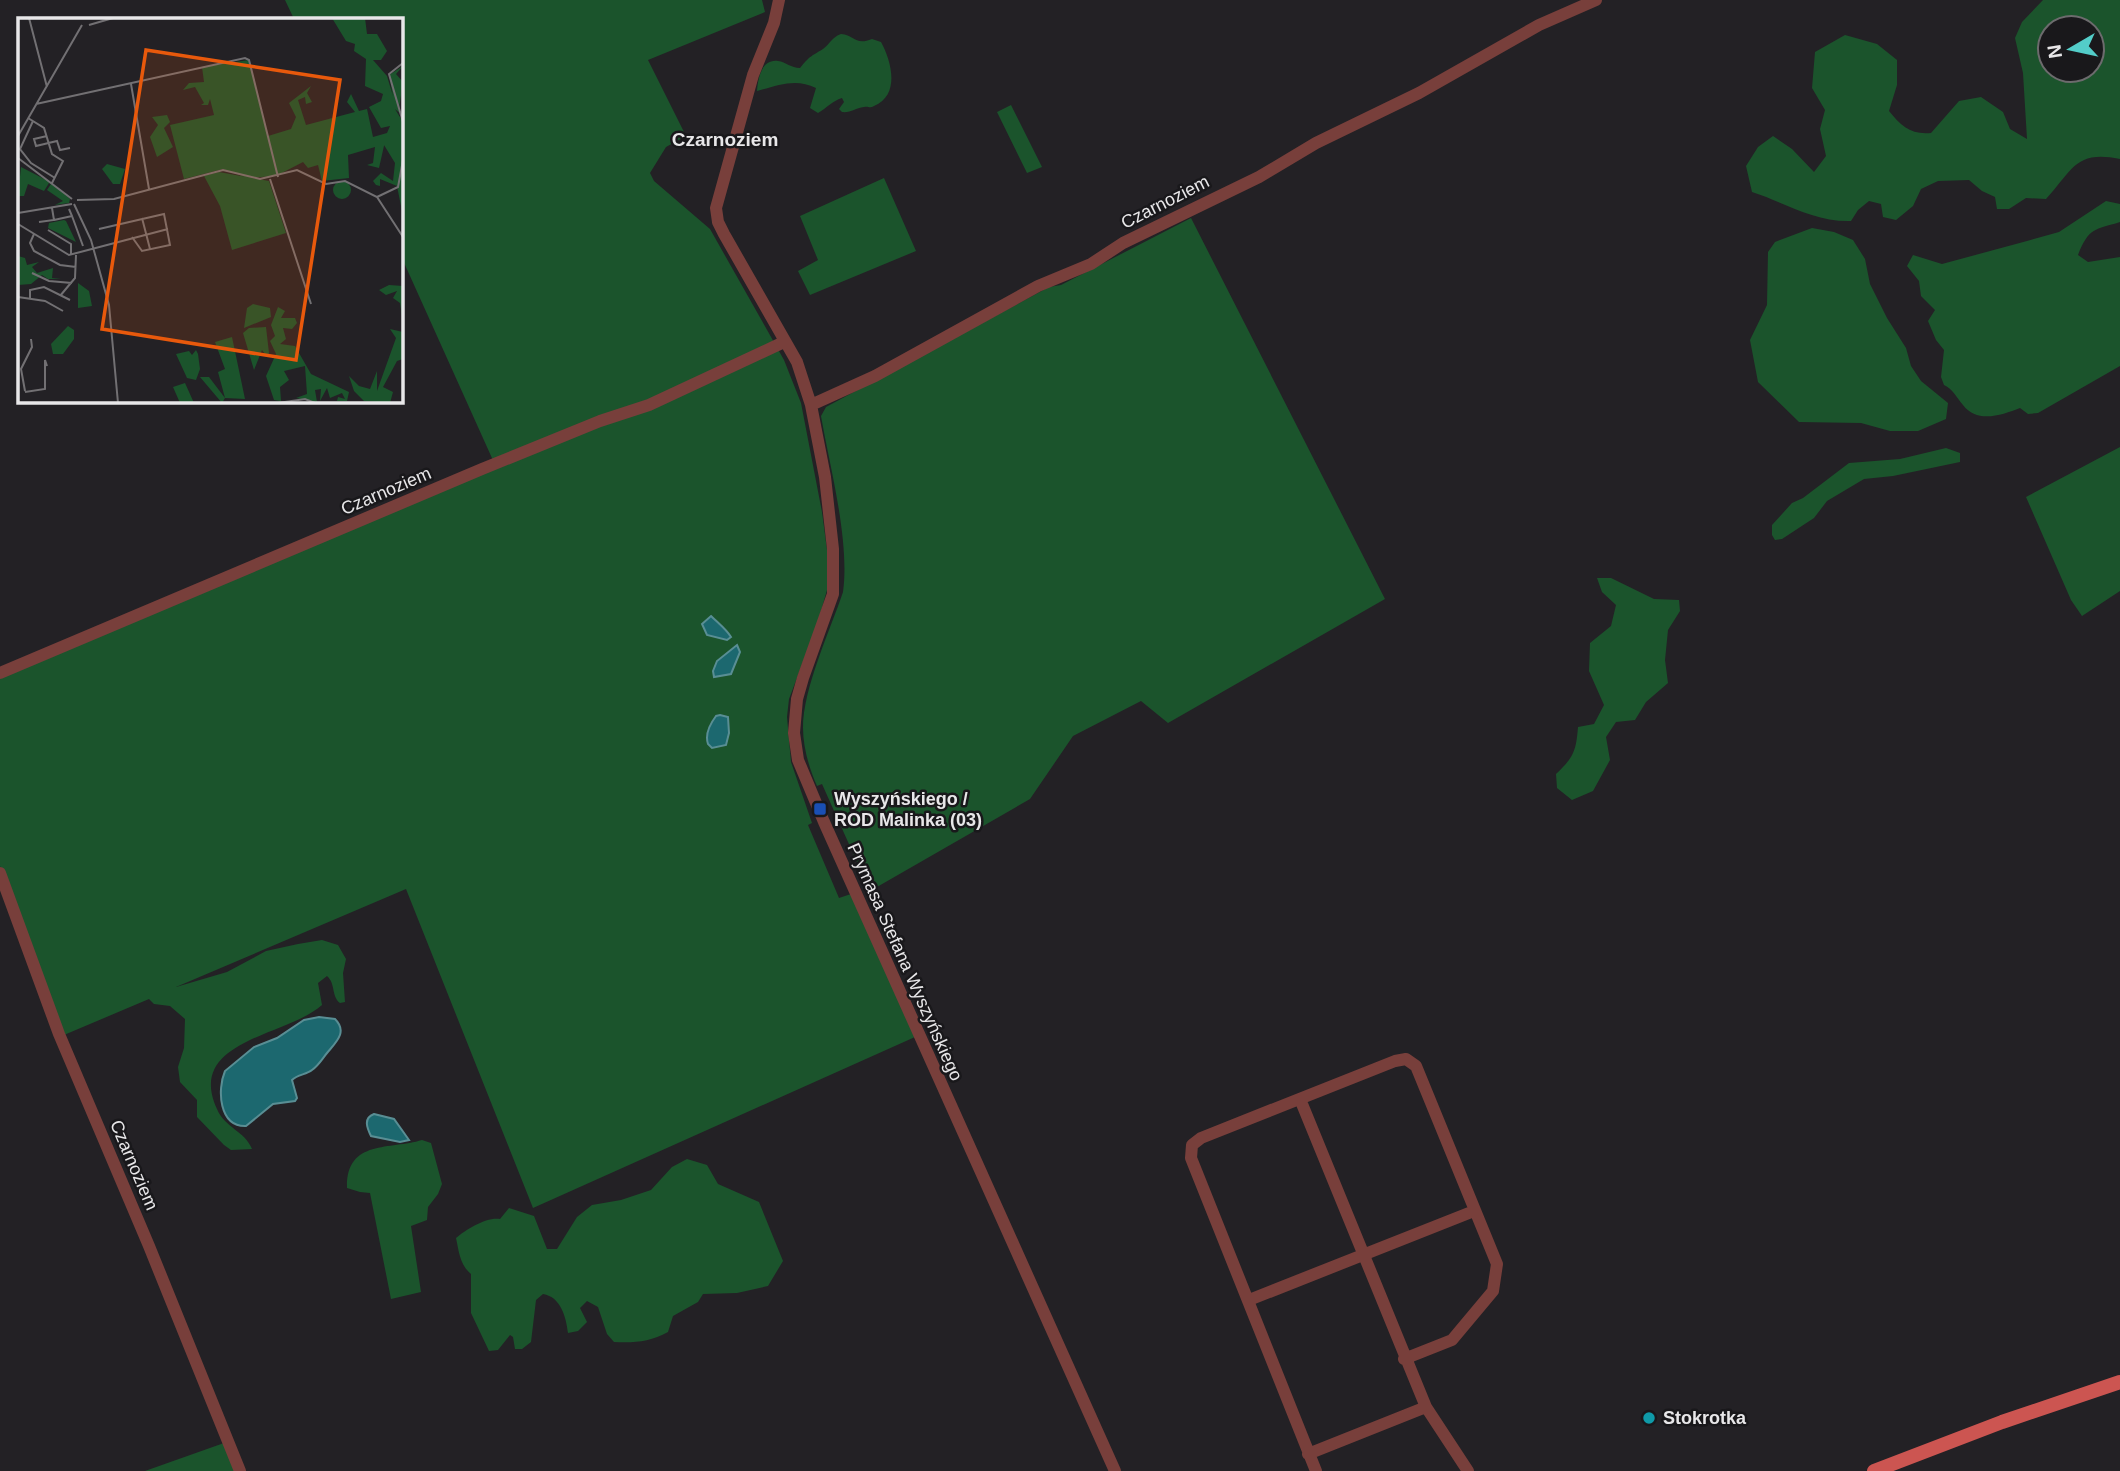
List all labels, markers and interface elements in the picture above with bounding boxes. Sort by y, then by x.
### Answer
north arrow [2036,14,2106,84]
inset map [18,18,402,402]
text: N [2043,43,2066,60]
district label: Czarnoziem [672,129,778,150]
street label: Czarnoziem [1118,171,1212,233]
street label: Czarnoziem [338,463,434,519]
place label: Wyszyńskiego / ROD Malinka (03) [834,789,982,830]
marker: Wyszyńskiego / ROD Malinka (03) [812,801,828,817]
street label: Prymasa Stefana Wyszyńskiego [843,840,967,1084]
street label: Czarnoziem [106,1117,162,1213]
place label: Stokrotka [1663,1408,1747,1428]
marker: Stokrotka [1641,1410,1657,1426]

